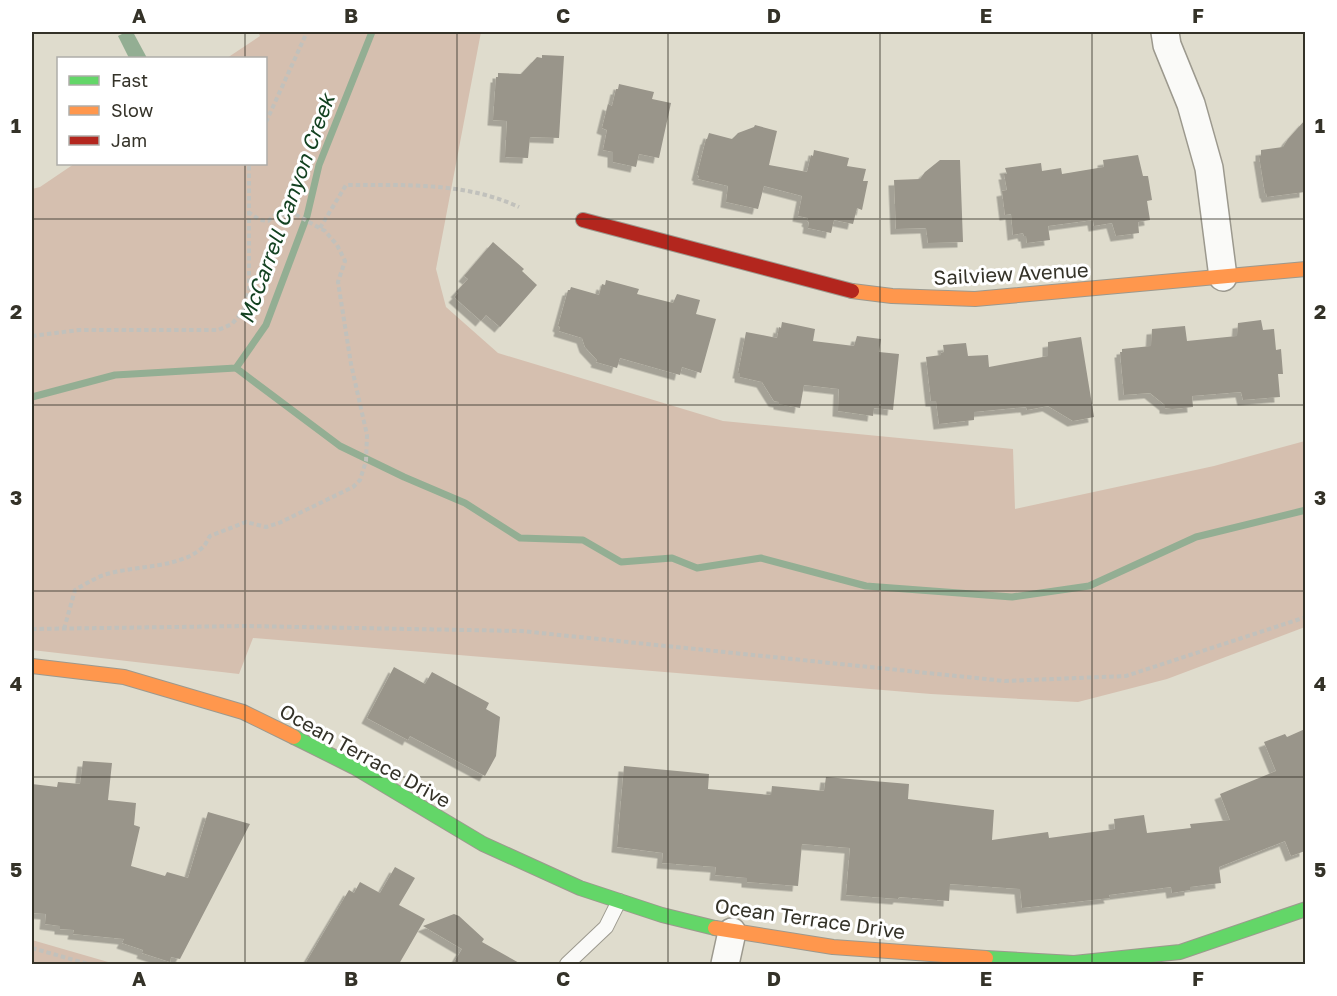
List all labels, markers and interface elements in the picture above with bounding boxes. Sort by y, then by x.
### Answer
text: A [132,3,146,27]
text: B [344,3,358,27]
text: C [556,3,570,27]
text: D [767,3,781,27]
text: E [980,3,992,27]
text: F [1192,3,1204,27]
legend [57,57,267,165]
text: Fast [111,69,148,91]
water label: McCarrell Canyon Creek [232,89,340,327]
text: Slow [111,99,154,121]
text: 1 [11,113,21,137]
text: 1 [1315,113,1325,137]
text: Jam [111,129,147,151]
street label: Sailview Avenue [933,257,1089,289]
text: 2 [10,299,22,323]
text: 2 [1314,299,1326,323]
text: 3 [10,485,22,509]
text: 3 [1314,485,1326,509]
text: 4 [10,671,22,695]
text: 4 [1314,671,1326,695]
street label: Ocean Terrace Drive [276,698,455,812]
text: 5 [10,857,22,881]
text: 5 [1314,857,1326,881]
street label: Ocean Terrace Drive [713,893,907,943]
text: A [132,966,146,990]
text: B [344,966,358,990]
text: C [556,966,570,990]
text: D [767,966,781,990]
text: E [980,966,992,990]
text: F [1192,966,1204,990]

